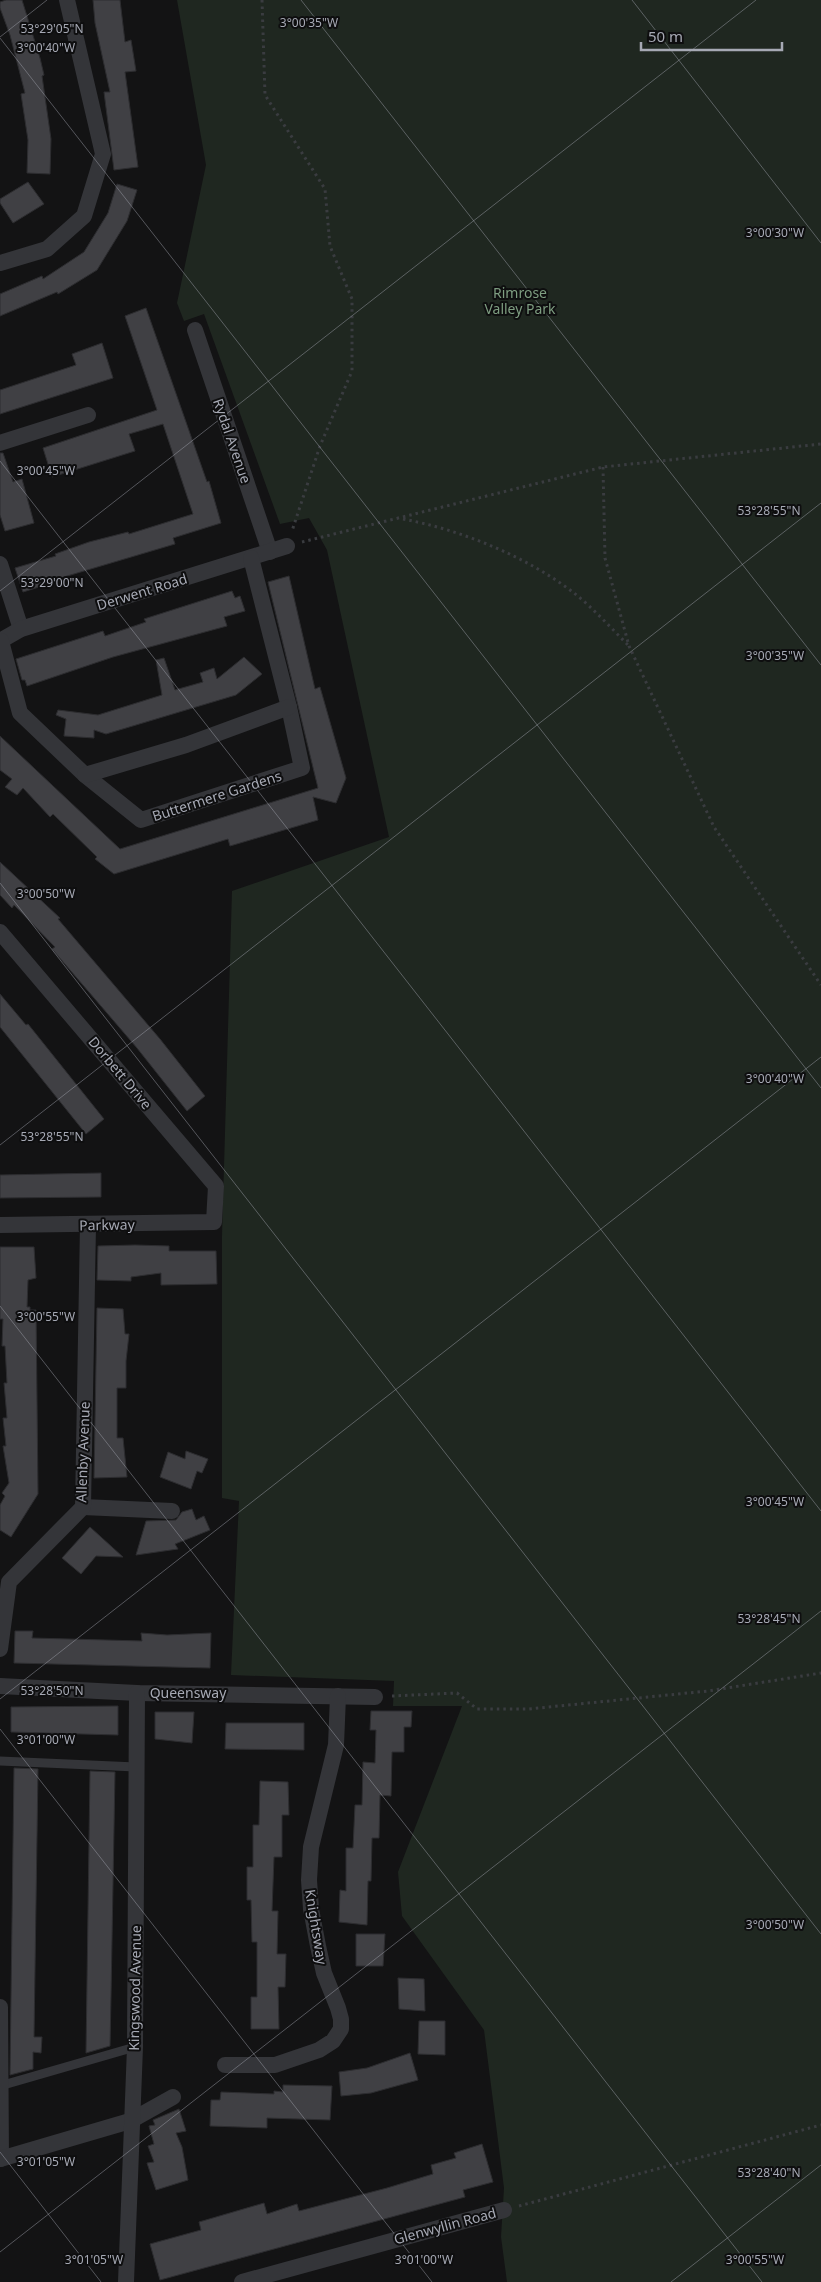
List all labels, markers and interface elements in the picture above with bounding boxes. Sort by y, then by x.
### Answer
text: 3°00'35"W [280,14,338,31]
text: 53°29'05"N [20,20,84,37]
scale bar [641,20,782,52]
text: 50 m [648,26,683,46]
text: 3°00'40"W [17,39,75,56]
text: 3°00'30"W [746,224,804,241]
park label: Rimrose Valley Park [484,283,556,318]
street label: Rydal Avenue [209,396,256,486]
text: 3°00'45"W [17,462,75,479]
text: 53°28'55"N [737,502,801,519]
street label: Derwent Road [94,569,189,614]
text: 53°29'00"N [20,574,84,591]
text: 3°00'35"W [746,647,804,664]
street label: Buttermere Gardens [150,766,284,825]
text: 3°00'50"W [17,885,75,902]
street label: Dorbett Drive [84,1032,156,1113]
text: 3°00'40"W [746,1070,804,1087]
text: 53°28'55"N [20,1128,84,1145]
street label: Parkway [79,1215,136,1234]
text: 3°00'55"W [17,1308,75,1325]
street label: Allenby Avenue [71,1401,94,1503]
text: 3°00'45"W [746,1493,804,1510]
text: 53°28'45"N [737,1610,801,1627]
text: 53°28'50"N [20,1682,84,1699]
street label: Queensway [150,1683,227,1702]
text: 3°01'00"W [17,1731,75,1748]
street label: Knightsway [301,1888,332,1967]
text: 3°00'50"W [746,1916,804,1933]
street label: Kingswood Avenue [124,1925,145,2051]
text: 3°01'05"W [17,2153,75,2170]
text: 53°28'40"N [737,2164,801,2181]
street label: Glenwyllin Road [392,2203,498,2248]
text: 3°01'05"W [65,2251,123,2268]
text: 3°01'00"W [395,2251,453,2268]
text: 3°00'55"W [726,2251,784,2268]

